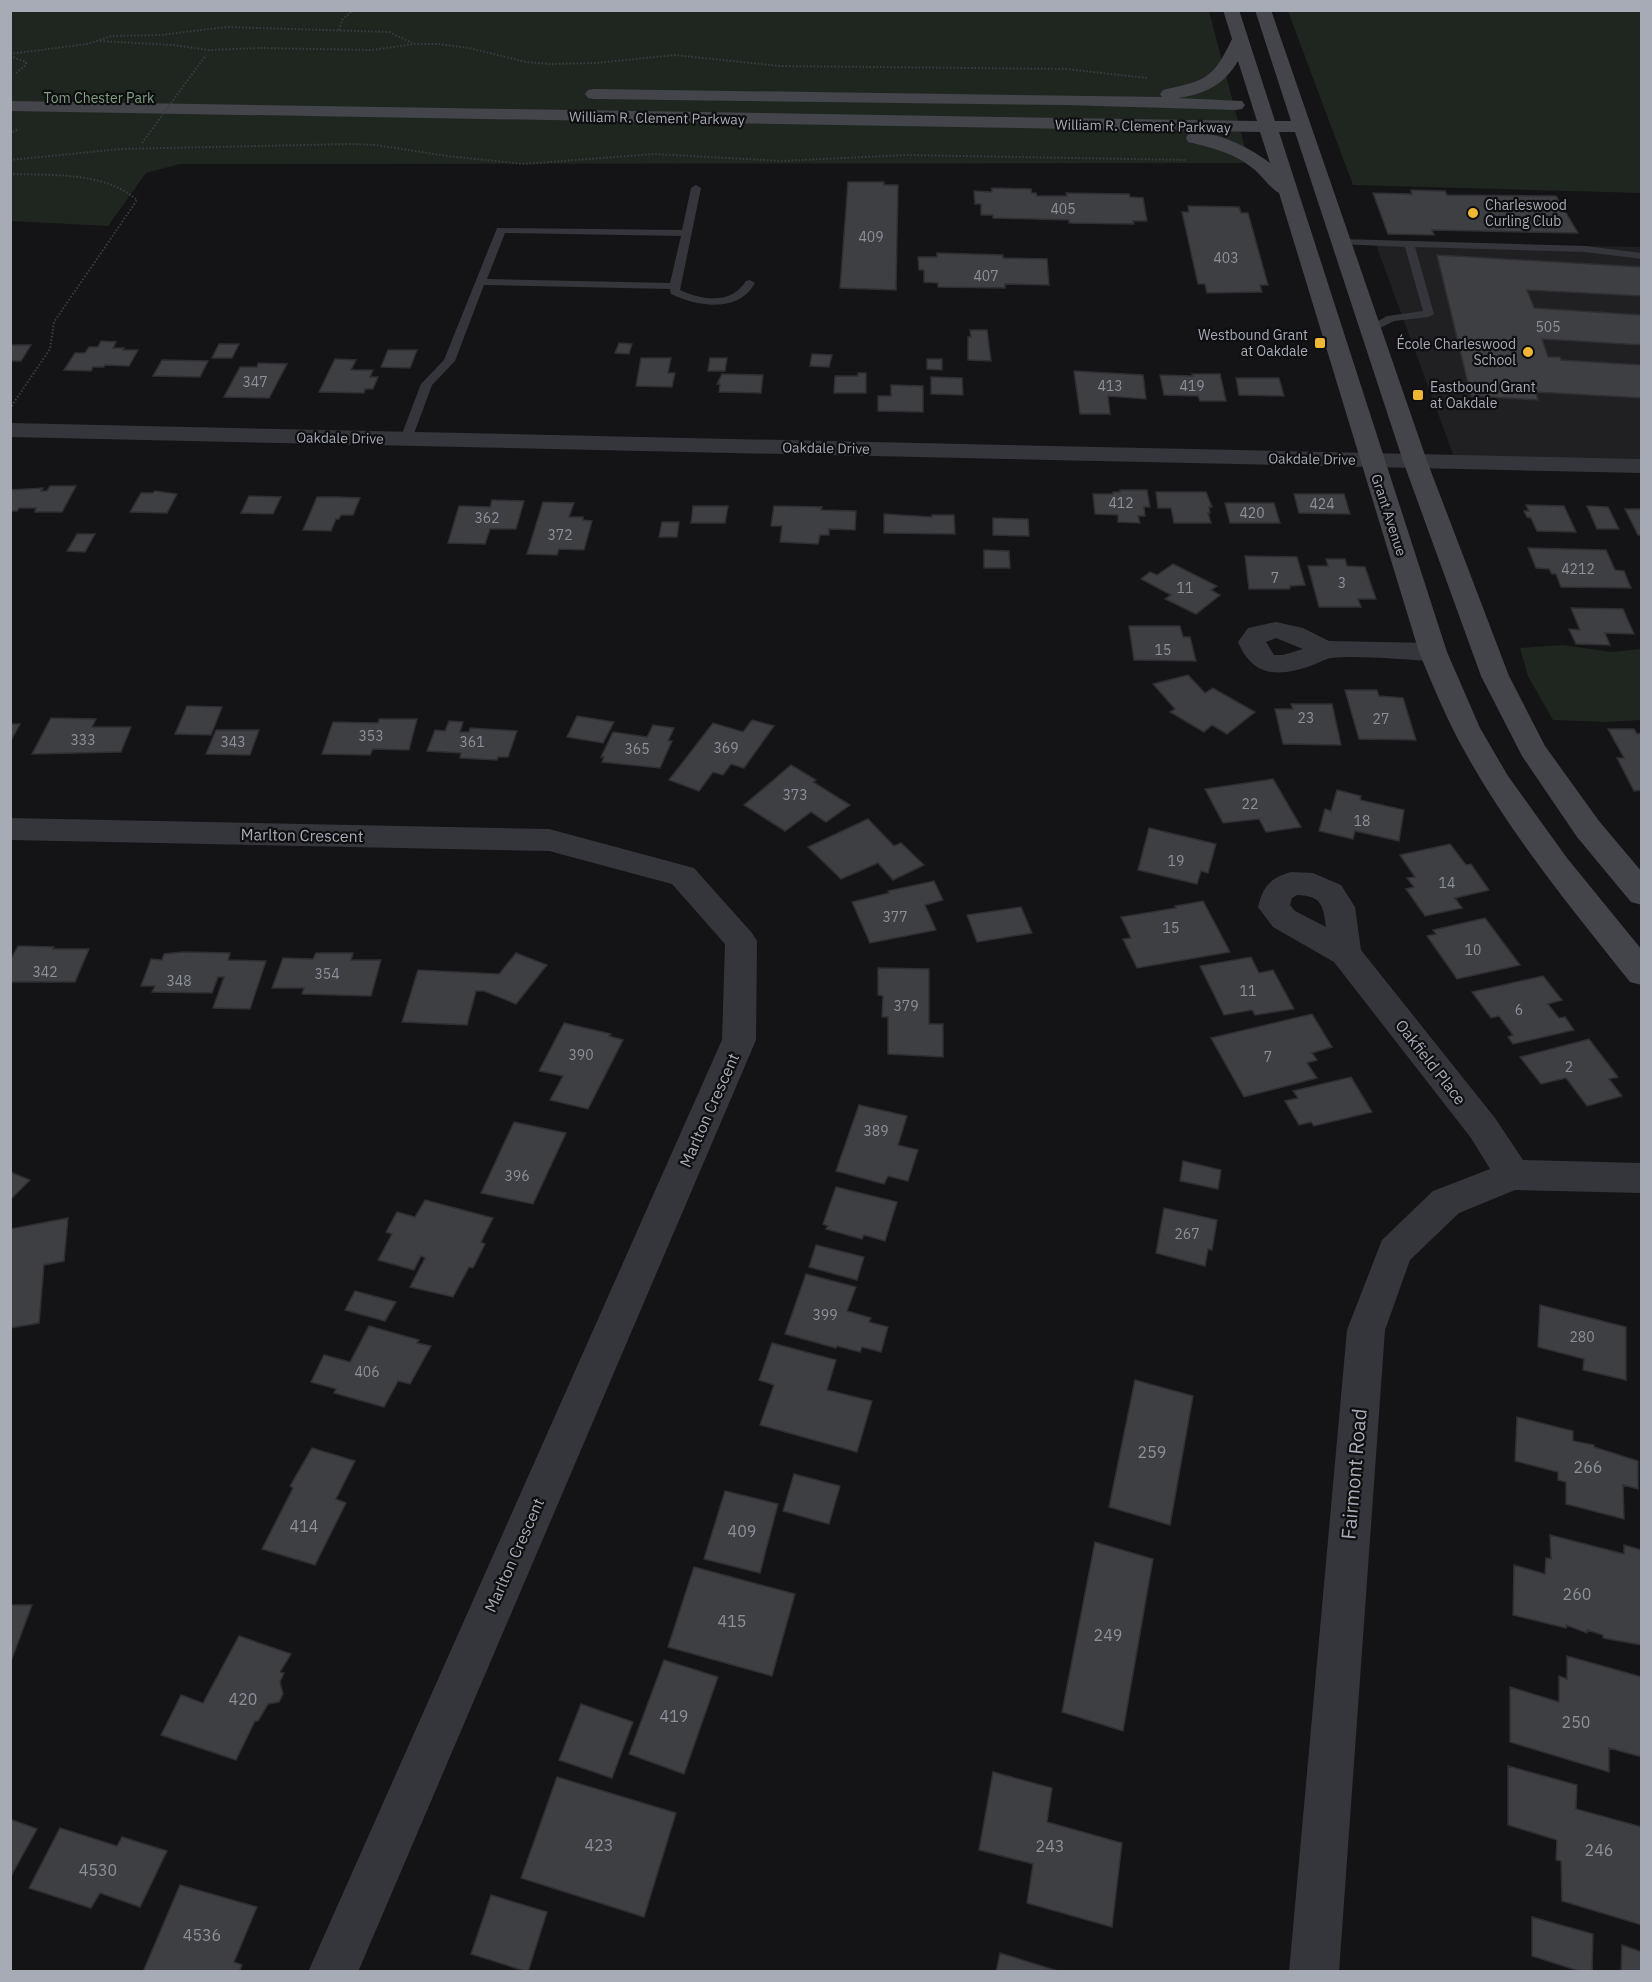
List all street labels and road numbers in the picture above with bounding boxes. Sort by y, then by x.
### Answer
street label: William R. Clement Parkway [569,107,745,129]
street label: William R. Clement Parkway [1055,115,1231,137]
street label: Oakdale Drive [296,428,384,448]
street label: Oakdale Drive [782,438,870,458]
street label: Oakdale Drive [1268,449,1356,469]
street label: Grant Avenue [1367,472,1411,559]
street label: Marlton Crescent [240,824,364,846]
street label: Oakfield Place [1391,1015,1471,1109]
street label: Marlton Crescent [675,1050,743,1170]
street label: Fairmont Road [1334,1407,1373,1540]
street label: Marlton Crescent [480,1495,548,1615]

